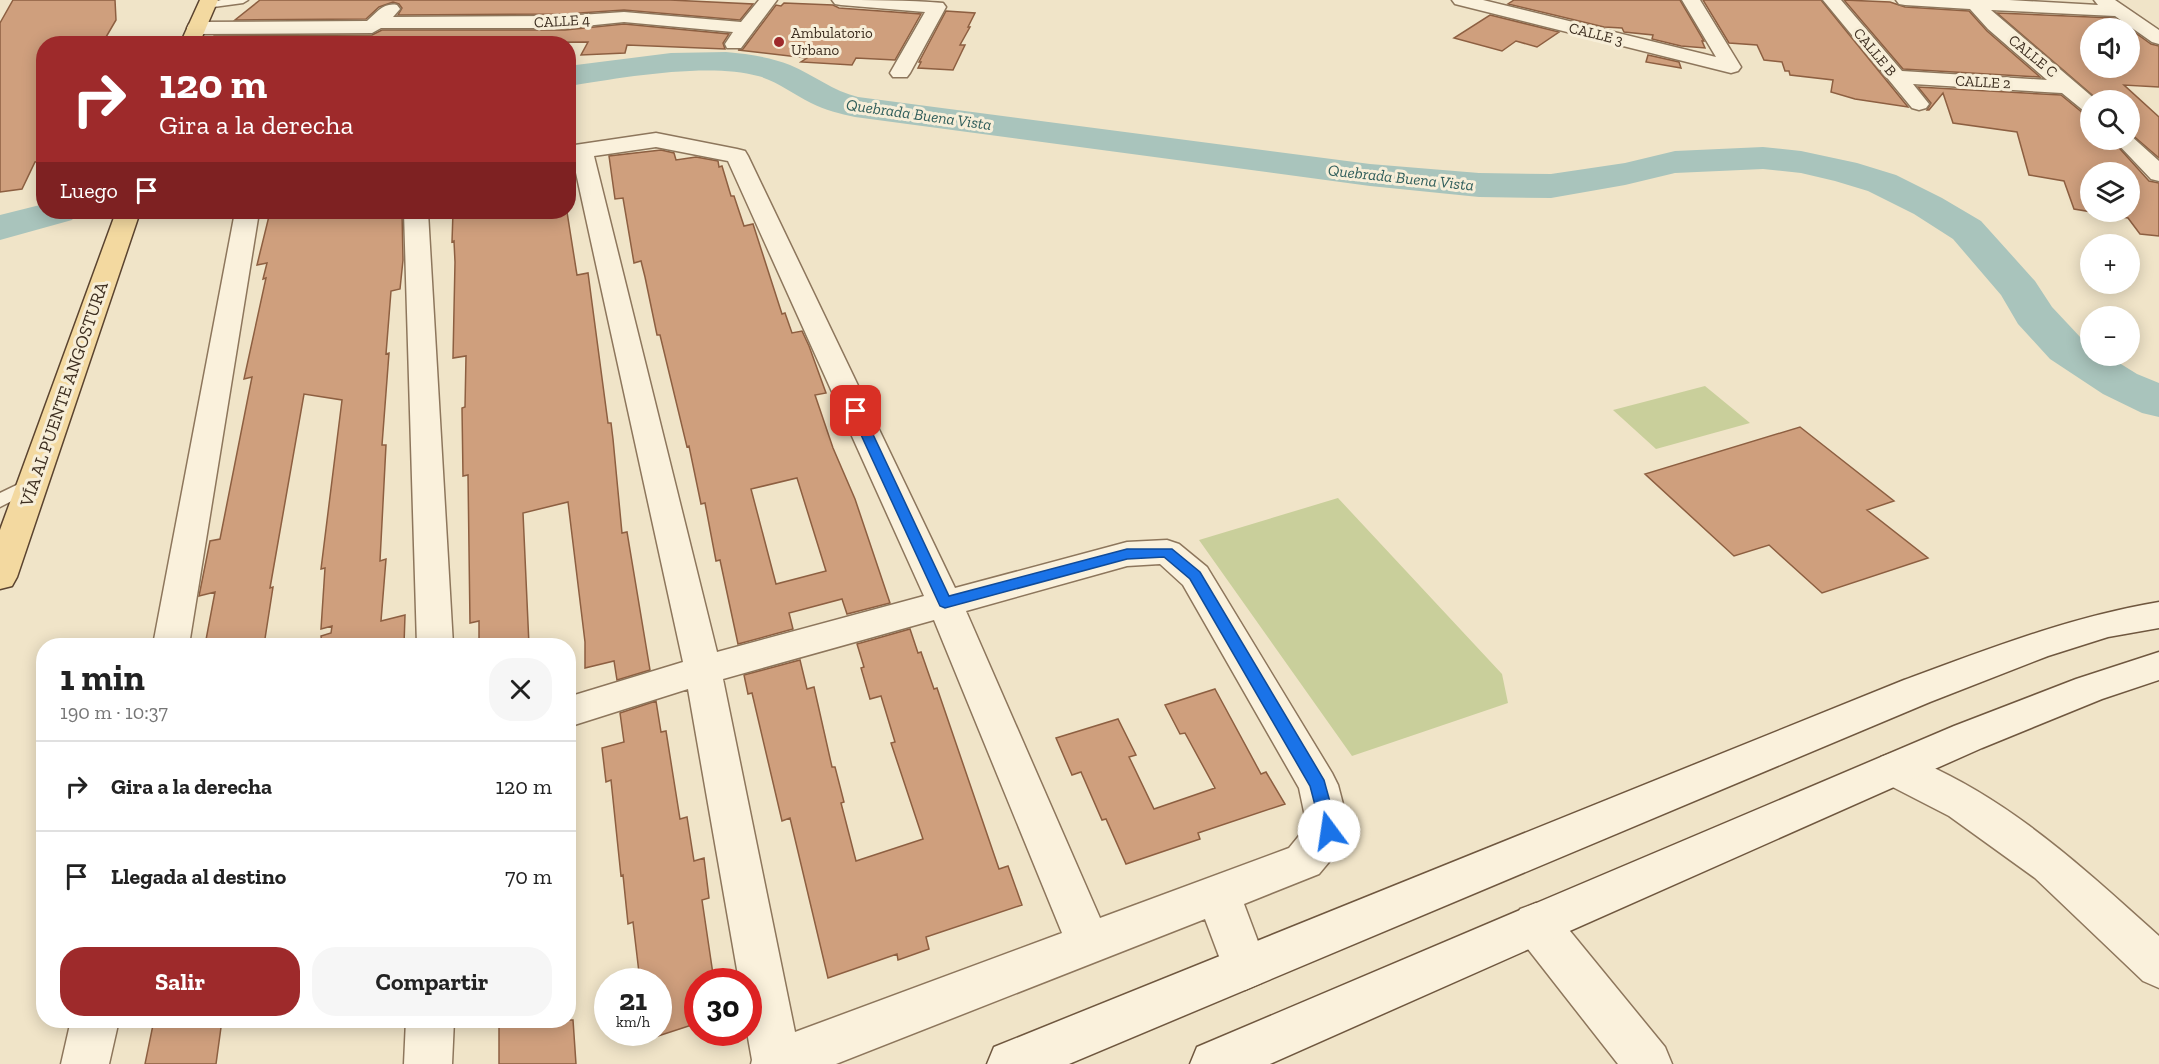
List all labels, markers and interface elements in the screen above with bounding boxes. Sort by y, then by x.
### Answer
street label: CALLE 4 [534,11,590,31]
map controls [2080,18,2140,366]
button: sound [2080,18,2140,78]
street label: CALLE 3 [1567,19,1625,49]
place label: Ambulatorio Urbano [791,24,873,59]
street label: CALLE B [1850,24,1900,80]
street label: CALLE C [2005,31,2061,81]
marker: Ambulatorio Urbano [772,35,786,49]
text: 120 m [159,58,267,109]
icon: right [60,60,138,138]
street label: CALLE 2 [1955,72,2012,92]
button: search [2080,90,2140,150]
water label: Quebrada Buena Vista [845,95,993,134]
text: Gira a la derecha [159,109,353,141]
water label: Quebrada Buena Vista [1327,160,1475,195]
button: layers [2080,162,2140,222]
icon: arrive [130,174,163,207]
text: Luego [60,177,118,204]
button: + [2080,234,2140,294]
street label: VÍA AL PUENTE ANGOSTURA [15,278,113,510]
button: − [2080,306,2140,366]
pin [830,385,881,436]
icon: arrive [839,394,872,427]
text: 1 min [60,656,145,699]
button: close [489,658,552,721]
text: 190 m · 10:37 [60,700,168,724]
icon: right [60,770,93,803]
text: Gira a la derecha [111,773,272,800]
text: 120 m [496,773,552,800]
position arrow [1297,799,1361,863]
icon: arrive [60,860,93,893]
text: Llegada al destino [111,863,286,890]
text: 70 m [505,863,552,890]
button: Salir [60,947,300,1016]
button: Compartir [312,947,552,1016]
speed limit sign: 30 [684,968,762,1046]
text: 21 [619,982,647,1018]
text: km/h [616,1013,650,1031]

